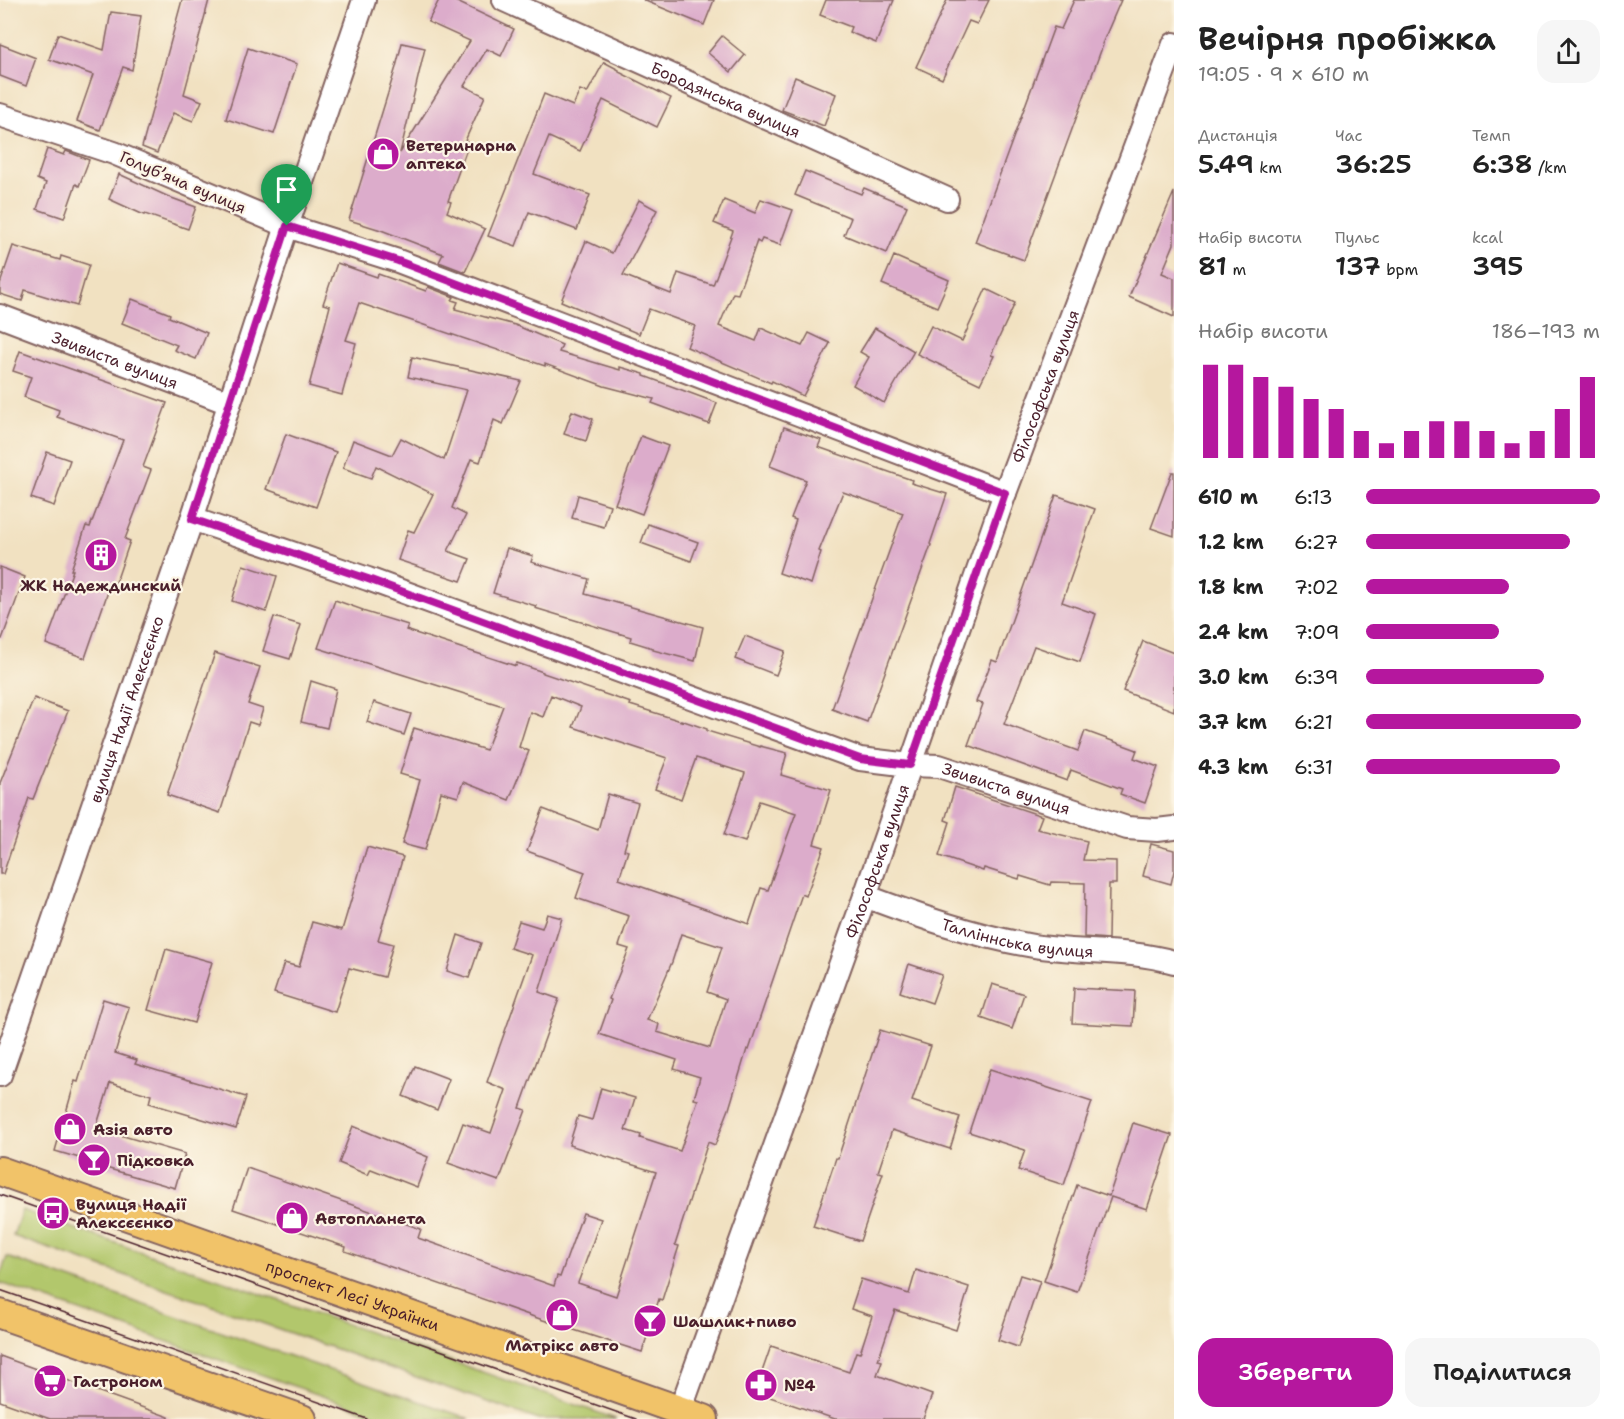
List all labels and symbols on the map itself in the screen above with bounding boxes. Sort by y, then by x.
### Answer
street label: Бородянська вулиця [647,57,804,143]
place label: Ветеринарна аптека [406,135,516,174]
shop icon: Ветеринарна аптека [365,136,401,172]
street label: Голубʼяча вулиця [116,146,249,219]
pin [261,164,312,226]
street label: Філософська вулиця [1007,307,1084,466]
street label: Звивиста вулиця [49,327,181,394]
building icon: ЖК Надеждинский [83,537,119,573]
place label: ЖК Надеждинский [21,575,181,596]
street label: вулиця Надії Алексєєнко [85,613,169,806]
street label: Звивиста вулиця [939,758,1073,820]
street label: Філософська вулиця [841,781,914,941]
street label: Талліннська вулиця [939,914,1094,962]
shop icon: Азія авто [52,1111,88,1147]
place label: Азія авто [93,1119,173,1140]
bar icon: Підковка [76,1142,112,1178]
place label: Підковка [117,1150,194,1171]
place label: Вулиця Надії Алексєєнко [76,1194,187,1233]
bus stop icon: Вулиця Надії Алексєєнко [35,1195,71,1231]
shop icon: Автопланета [274,1200,310,1236]
place label: Автопланета [315,1208,426,1229]
street label: проспект Лесі Українки [263,1255,442,1336]
shop icon: Матрікс авто [544,1297,580,1333]
bar icon: Шашлик+пиво [632,1303,668,1339]
place label: Шашлик+пиво [673,1311,797,1332]
place label: Матрікс авто [505,1335,619,1356]
supermarket icon: Гастроном [32,1363,68,1399]
pharmacy icon: №4 [743,1367,779,1403]
place label: Гастроном [73,1371,163,1392]
place label: №4 [784,1375,816,1396]

